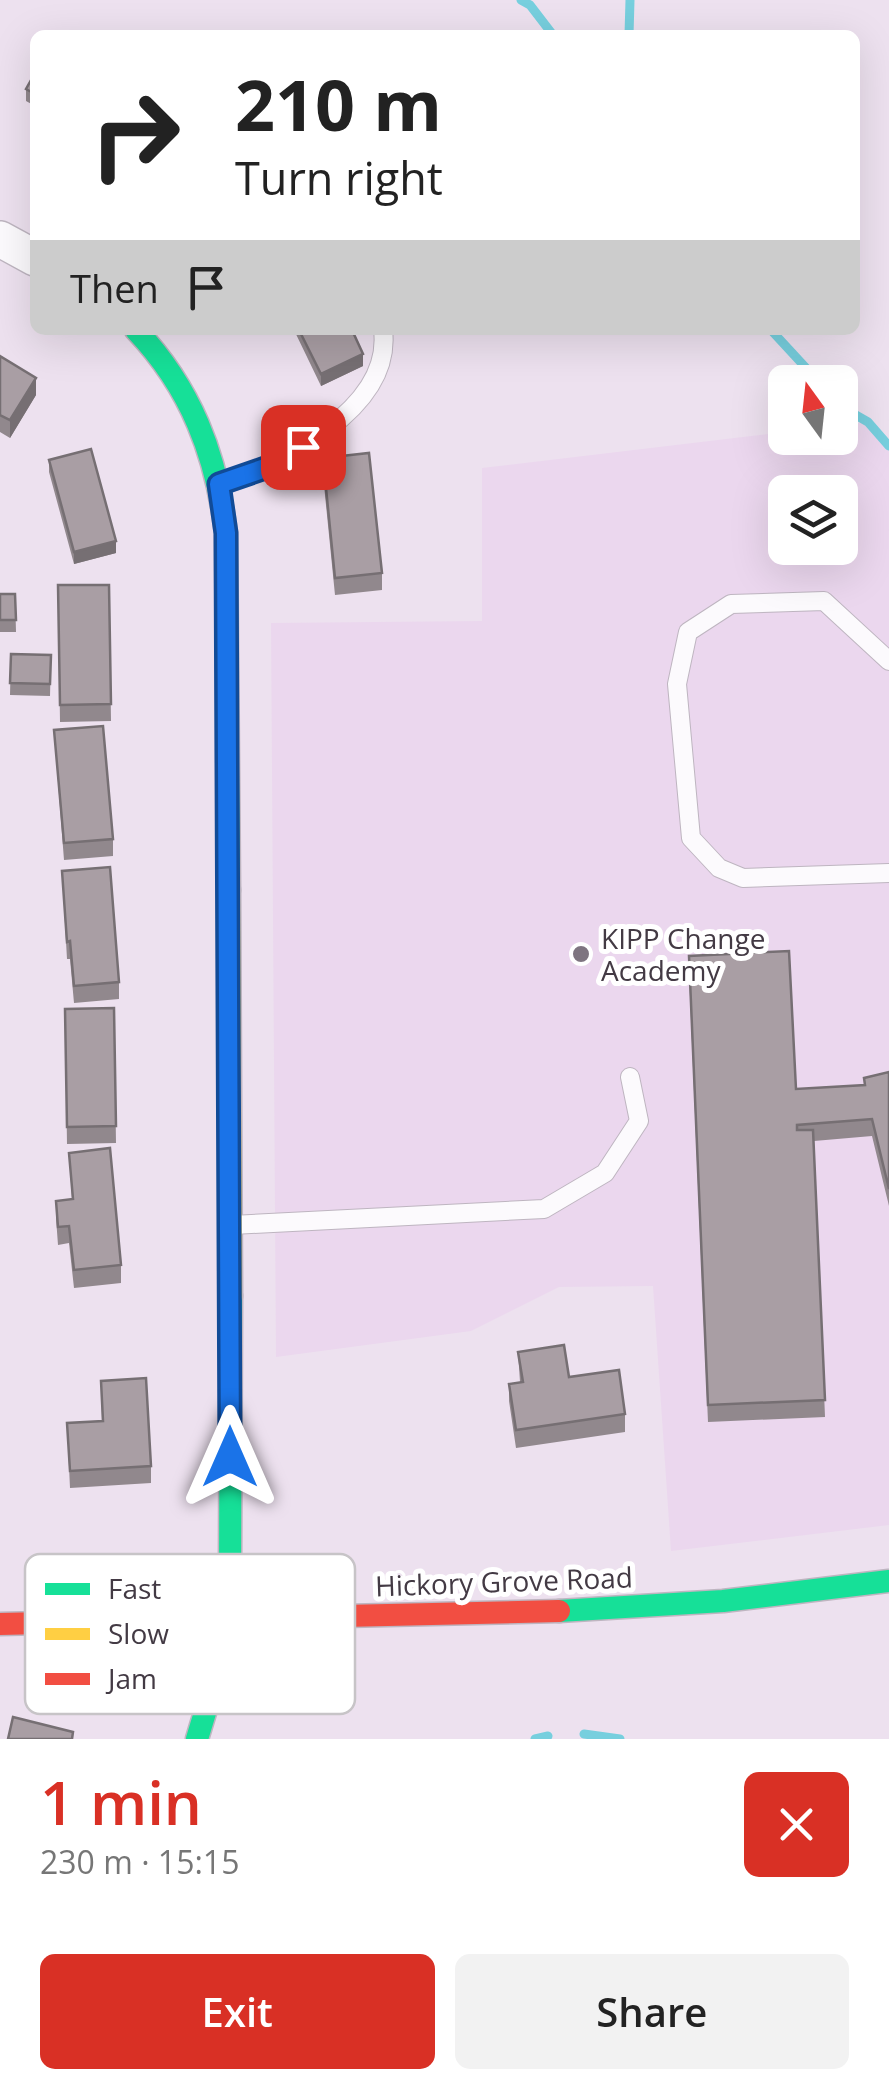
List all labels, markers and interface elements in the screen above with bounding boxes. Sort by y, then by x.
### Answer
text: 210 m [235,56,442,152]
icon: right [70,70,200,200]
text: Turn right [235,147,443,208]
icon: arrive [179,260,234,315]
text: Then [70,262,159,314]
north arrow [768,365,858,455]
map controls [768,365,858,565]
pin [261,405,346,490]
icon: arrive [276,420,331,475]
button: layers [768,475,858,565]
place label: KIPP Change Academy [601,919,765,989]
marker: KIPP Change Academy [570,943,592,965]
position arrow [178,1405,282,1509]
legend [25,1554,355,1714]
street label: Hickory Grove Road [374,1558,634,1604]
text: Fast [108,1569,161,1607]
text: Slow [108,1614,169,1652]
text: Jam [105,1659,157,1697]
text: 1 min [40,1761,202,1843]
button: close [744,1772,849,1877]
text: 230 m · 15:15 [40,1840,239,1883]
button: Exit [40,1954,435,2069]
button: Share [455,1954,849,2069]

